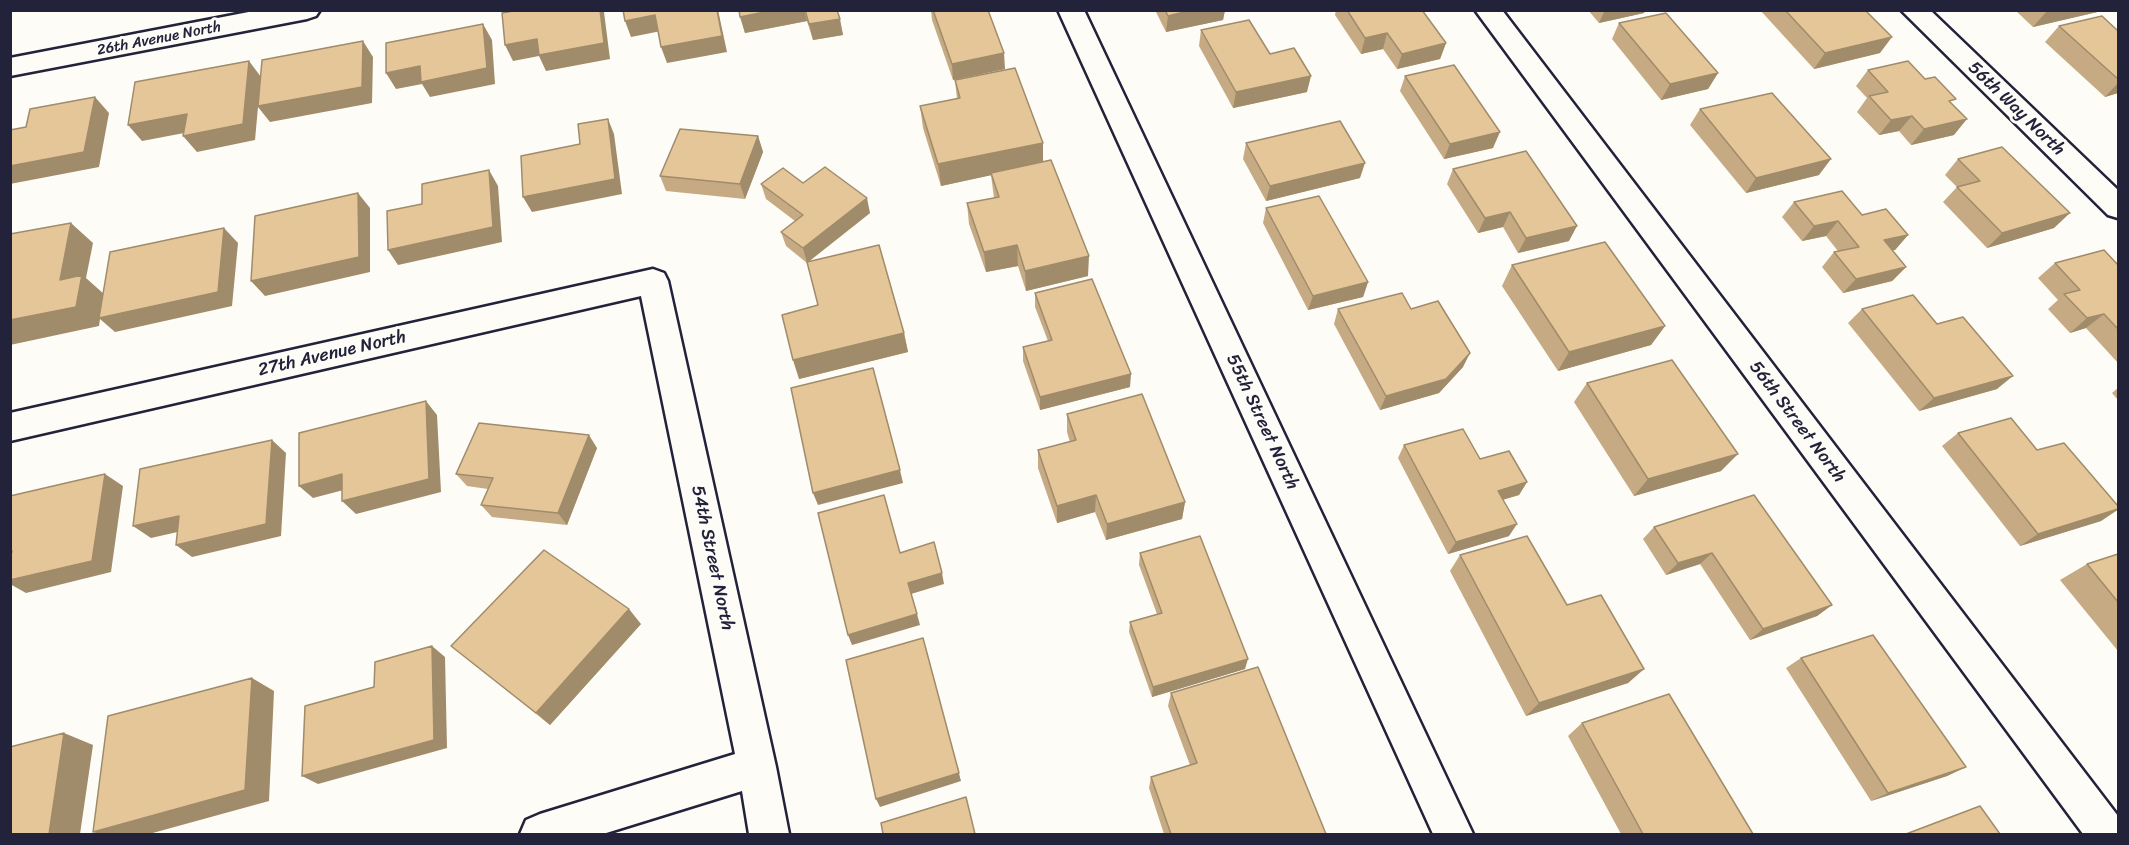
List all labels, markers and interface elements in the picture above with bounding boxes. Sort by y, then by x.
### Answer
street label: 26th Avenue North [96,18,222,60]
street label: 56th Way North [1963,57,2069,161]
street label: 27th Avenue North [256,326,408,382]
street label: 55th Street North [1221,351,1303,493]
street label: 56th Street North [1744,357,1850,487]
street label: 54th Street North [686,484,738,632]

